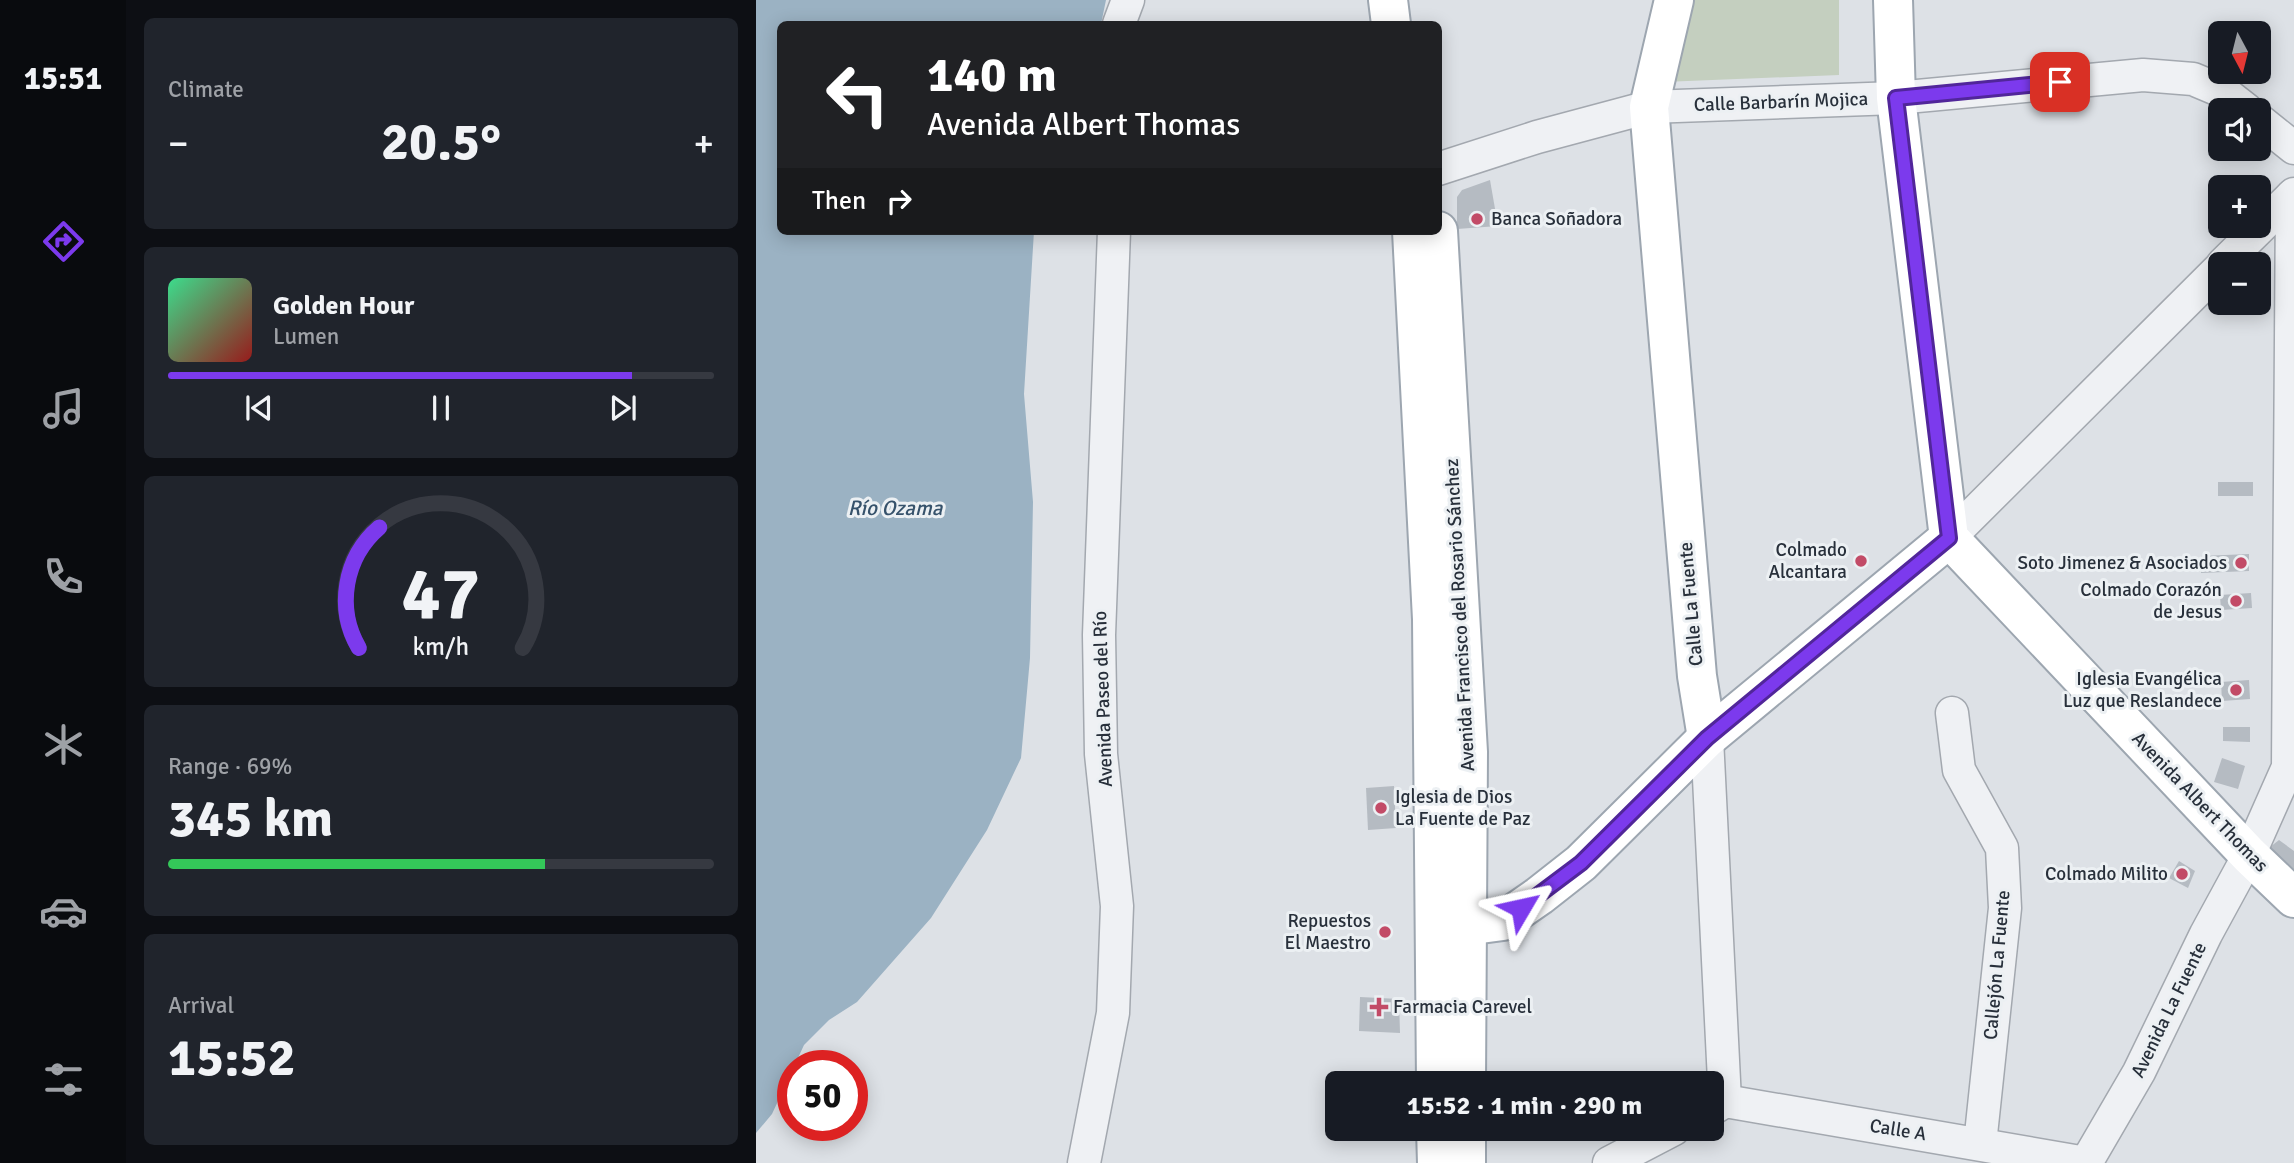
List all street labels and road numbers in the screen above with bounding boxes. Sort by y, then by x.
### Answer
street label: Calle Barbarín Mojica [1693,87,1869,117]
street label: Avenida Francisco del Rosario Sánchez [1440,458,1480,772]
street label: Calle La Fuente [1674,541,1708,667]
street label: Avenida Paseo del Río [1088,610,1118,787]
street label: Avenida Albert Thomas [2127,727,2273,877]
street label: Callejón La Fuente [1979,889,2015,1041]
street label: Avenida La Fuente [2126,938,2212,1082]
street label: Calle A [1868,1114,1928,1146]

